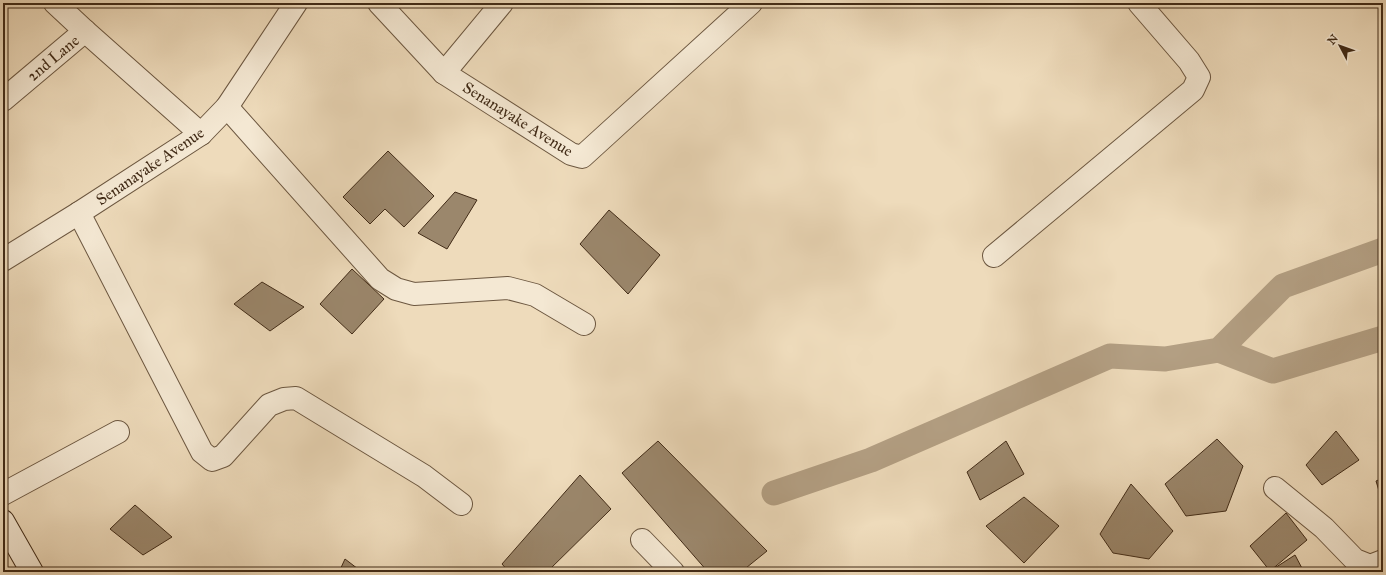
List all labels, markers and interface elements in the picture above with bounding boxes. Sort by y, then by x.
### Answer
north arrow [1320,26,1360,66]
street label: 2nd Lane [23,31,83,85]
text: N [1325,31,1341,48]
street label: Senanayake Avenue [459,78,577,161]
street label: Senanayake Avenue [92,123,208,209]

